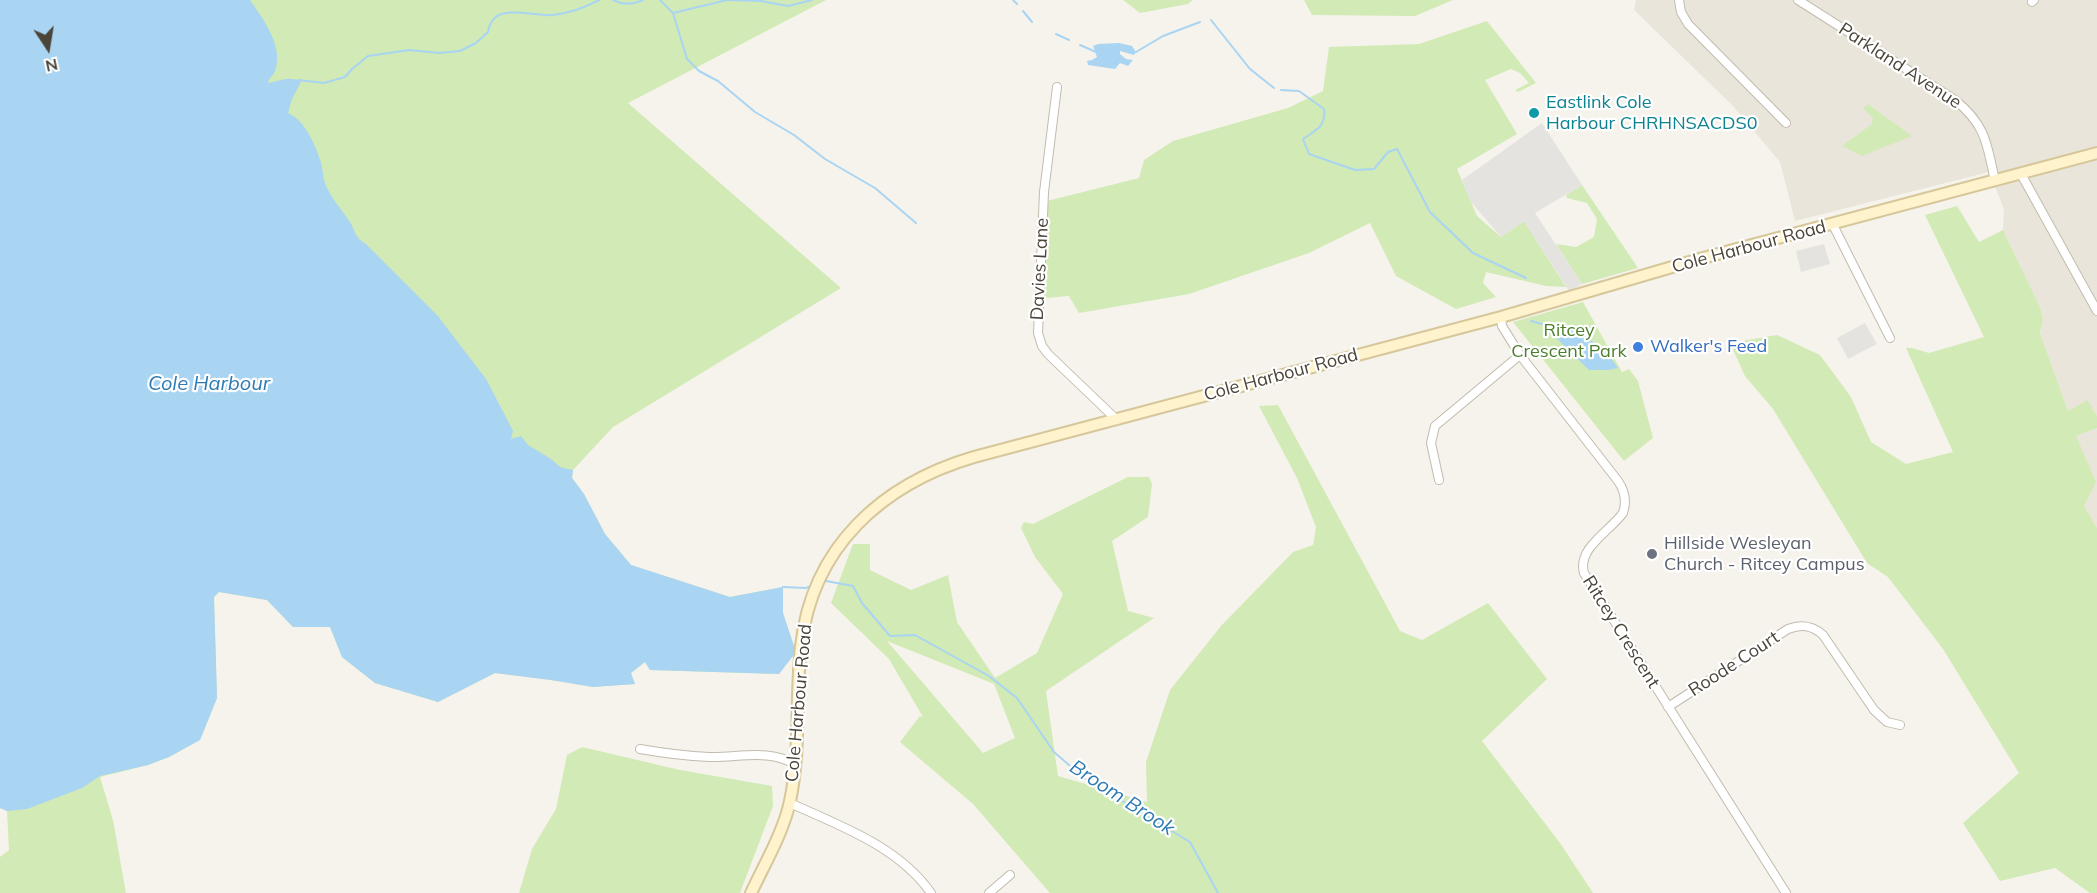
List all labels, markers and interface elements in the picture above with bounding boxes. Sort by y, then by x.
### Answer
north arrow [18,18,78,78]
street label: Parkland Avenue [1835,18,1965,114]
text: N [44,55,60,77]
place label: Eastlink Cole Harbour CHRHNSACDS0 [1546,92,1758,134]
marker: Eastlink Cole Harbour CHRHNSACDS0 [1527,106,1541,120]
street label: Cole Harbour Road [1670,216,1828,278]
street label: Davies Lane [1027,217,1053,321]
park label: Ritcey Crescent Park [1511,320,1627,362]
place label: Walker's Feed [1650,336,1767,358]
marker: Walker's Feed [1631,340,1645,354]
street label: Cole Harbour Road [1202,344,1360,406]
water label: Cole Harbour [148,372,270,396]
place label: Hillside Wesleyan Church - Ritcey Campus [1664,533,1865,576]
marker: Hillside Wesleyan Church - Ritcey Campus [1645,547,1659,561]
street label: Ritcey Crescent [1578,572,1664,692]
street label: Cole Harbour Road [781,623,817,783]
street label: Roode Court [1685,627,1783,701]
water label: Broom Brook [1065,755,1179,841]

